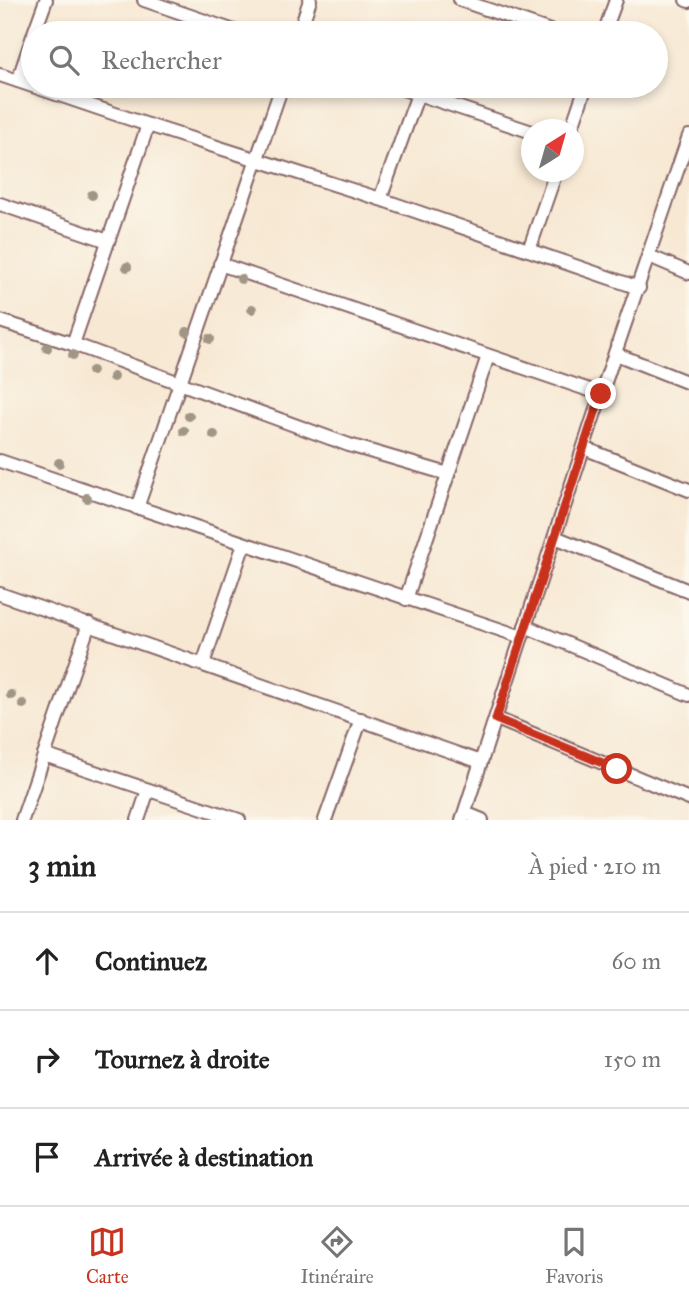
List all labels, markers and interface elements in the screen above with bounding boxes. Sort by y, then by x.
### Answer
search box [21,21,668,98]
icon: search [45,41,83,79]
text: Rechercher [101,44,222,76]
north arrow [521,119,584,182]
route end [585,378,616,409]
route start [601,753,632,784]
text: 3 min [28,848,96,884]
text: À pied · 210 m [529,852,661,880]
icon: ahead [28,942,66,980]
text: Continuez [95,945,207,977]
text: 60 m [612,947,661,975]
icon: right [28,1040,66,1078]
text: Tournez à droite [95,1043,270,1075]
text: 150 m [604,1045,661,1073]
icon: arrive [28,1138,66,1176]
text: Arrivée à destination [95,1141,313,1173]
tab: Carte [86,1223,129,1288]
tab: Itinéraire [300,1223,374,1288]
tab: Favoris [545,1223,603,1288]

